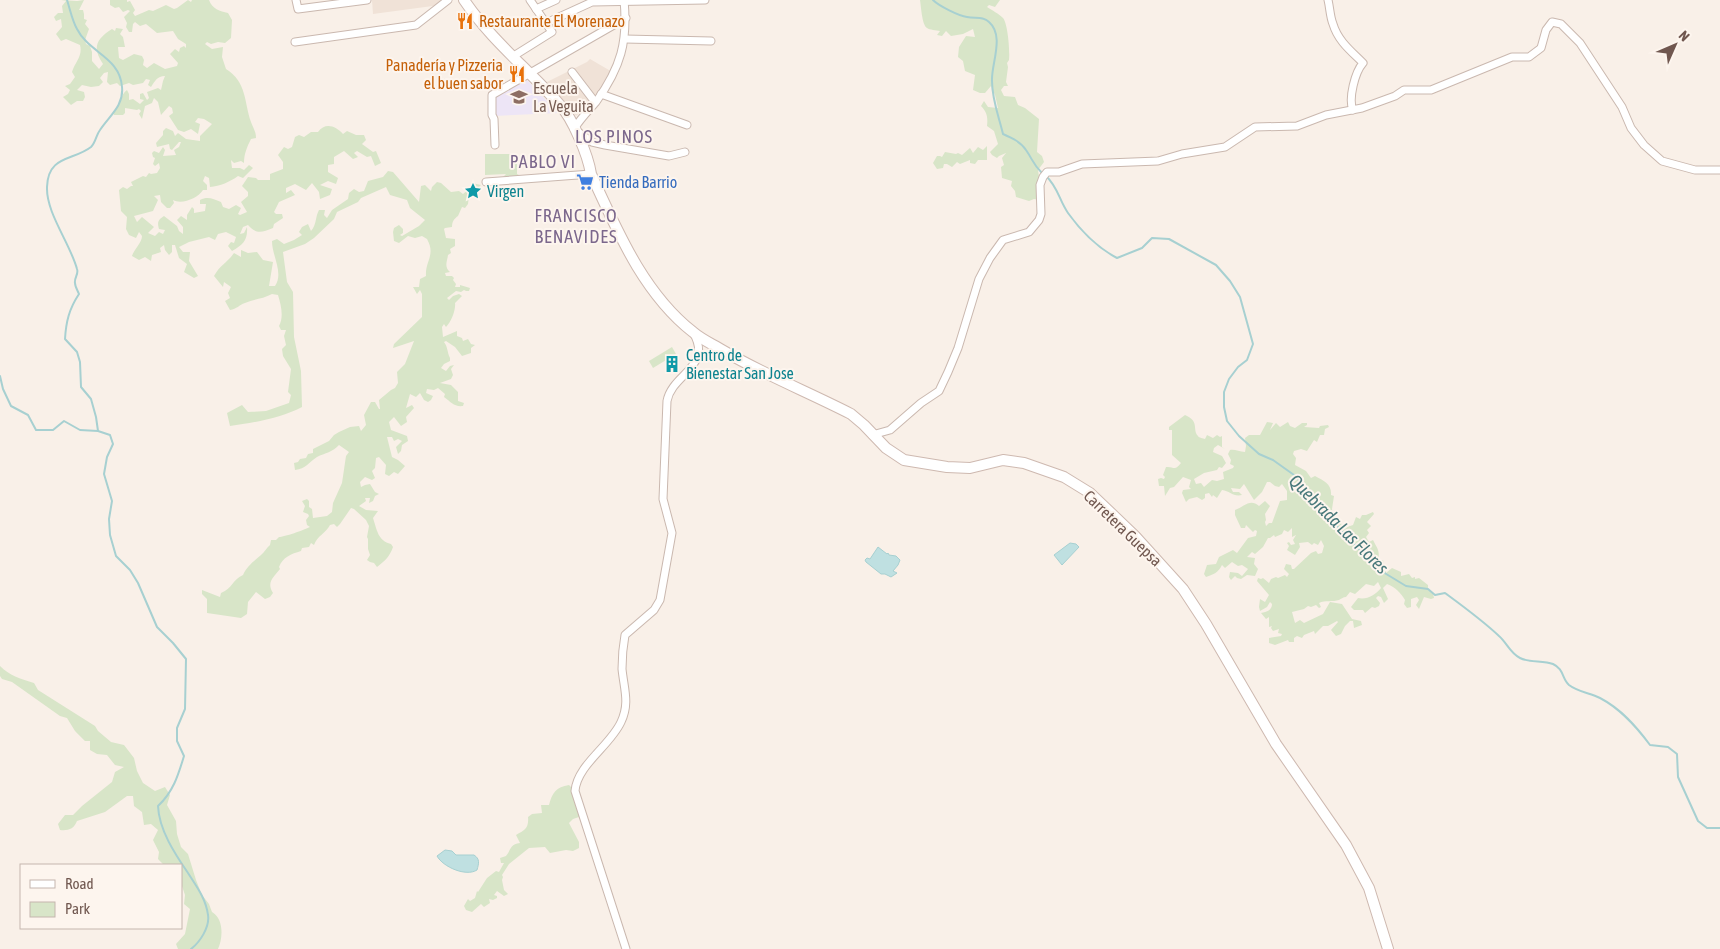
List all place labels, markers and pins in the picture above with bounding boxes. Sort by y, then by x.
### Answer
restaurant icon: Restaurante El Morenazo [455,11,475,31]
place label: Restaurante El Morenazo [479,12,625,30]
place label: Panadería y Pizzeria el buen sabor [386,56,503,92]
restaurant icon: Panadería y Pizzeria el buen sabor [507,64,527,84]
place label: Escuela La Veguita [533,79,594,116]
school or university icon: Escuela La Veguita [509,87,529,107]
supermarket icon: Tienda Barrio [575,172,595,192]
place label: Tienda Barrio [599,173,677,191]
place icon: Virgen [463,181,483,201]
place label: Virgen [487,182,524,201]
place label: Centro de Bienestar San Jose [686,346,794,382]
building icon: Centro de Bienestar San Jose [662,354,682,374]

